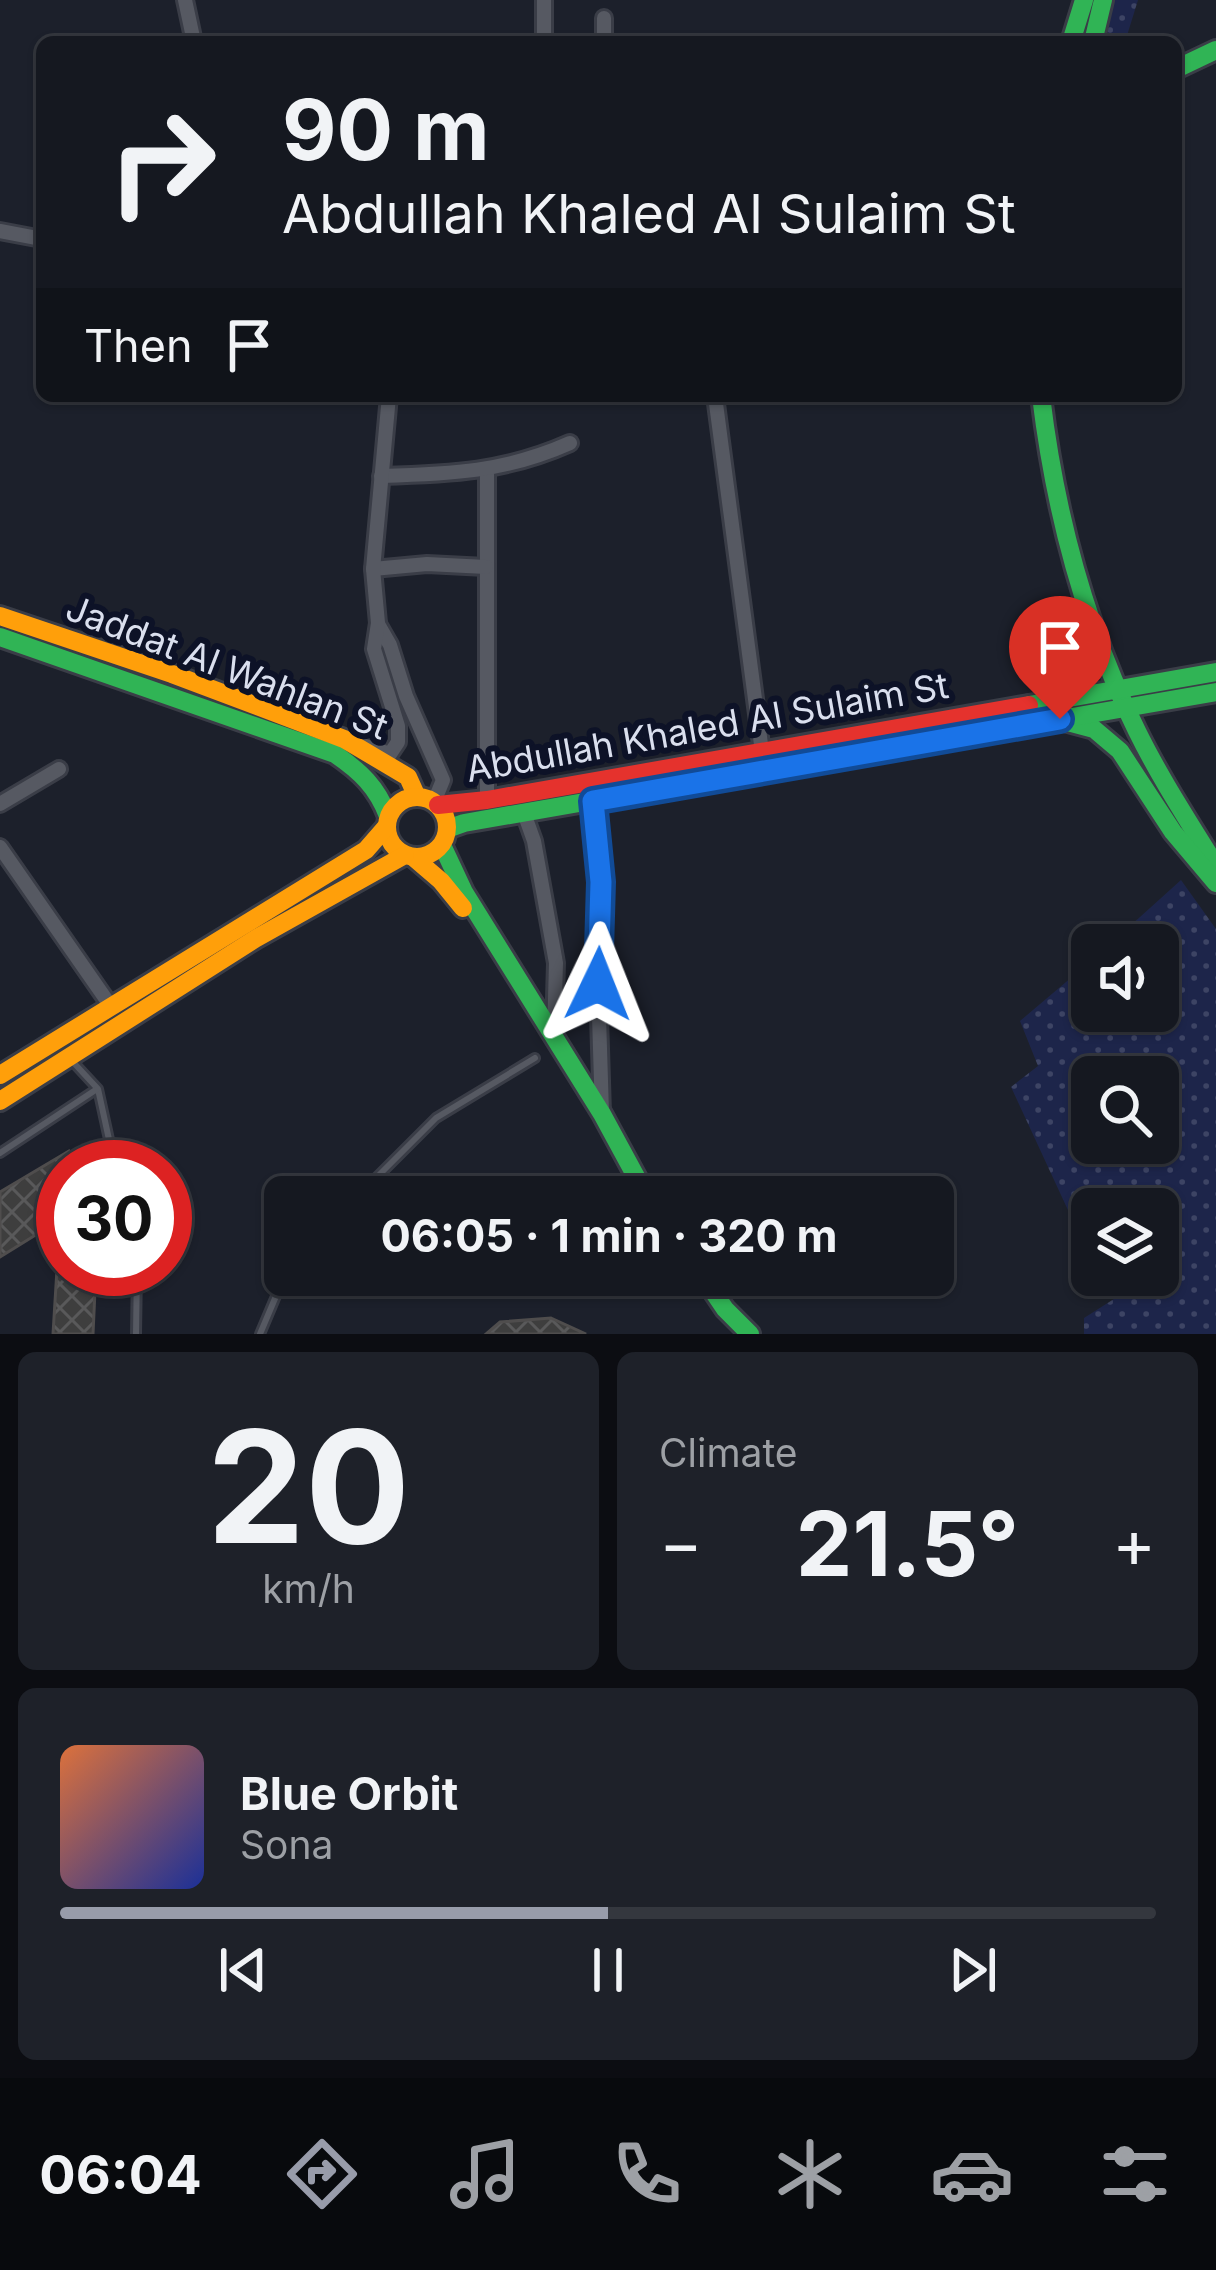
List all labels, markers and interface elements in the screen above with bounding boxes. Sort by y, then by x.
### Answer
text: 90 m [282,79,490,180]
icon: right [84,84,240,240]
text: Abdullah Khaled Al Sulaim St [282,181,1016,246]
icon: arrive [216,312,282,378]
text: Then [84,318,192,373]
street label: Jaddat Al Wahlan St [60,585,394,749]
pin [1009,596,1111,719]
icon: arrive [1027,614,1093,680]
street label: Abdullah Khaled Al Sulaim St [462,663,952,791]
position arrow [535,921,661,1047]
map controls [1071,924,1179,1296]
button: sound [1071,924,1179,1032]
button: search [1071,1056,1179,1164]
speed limit sign: 30 [36,1140,192,1296]
button: layers [1071,1188,1179,1296]
text: 06:05 · 1 min · 320 m [380,1208,838,1263]
text: 20 [207,1392,410,1581]
text: Climate [659,1429,798,1476]
text: 21.5° [796,1489,1019,1598]
text: − [659,1503,703,1583]
text: + [1112,1503,1156,1583]
text: km/h [262,1565,355,1612]
text: Blue Orbit [240,1766,458,1821]
text: Sona [240,1821,333,1868]
icon: previous [210,1937,276,2003]
icon: pause [575,1937,641,2003]
icon: next [940,1937,1006,2003]
icon: directions [280,2132,364,2216]
icon: music [443,2132,527,2216]
icon: phone [605,2132,689,2216]
icon: climate [768,2132,852,2216]
icon: car [930,2132,1014,2216]
icon: filters [1093,2132,1177,2216]
text: 06:04 [39,2142,202,2207]

